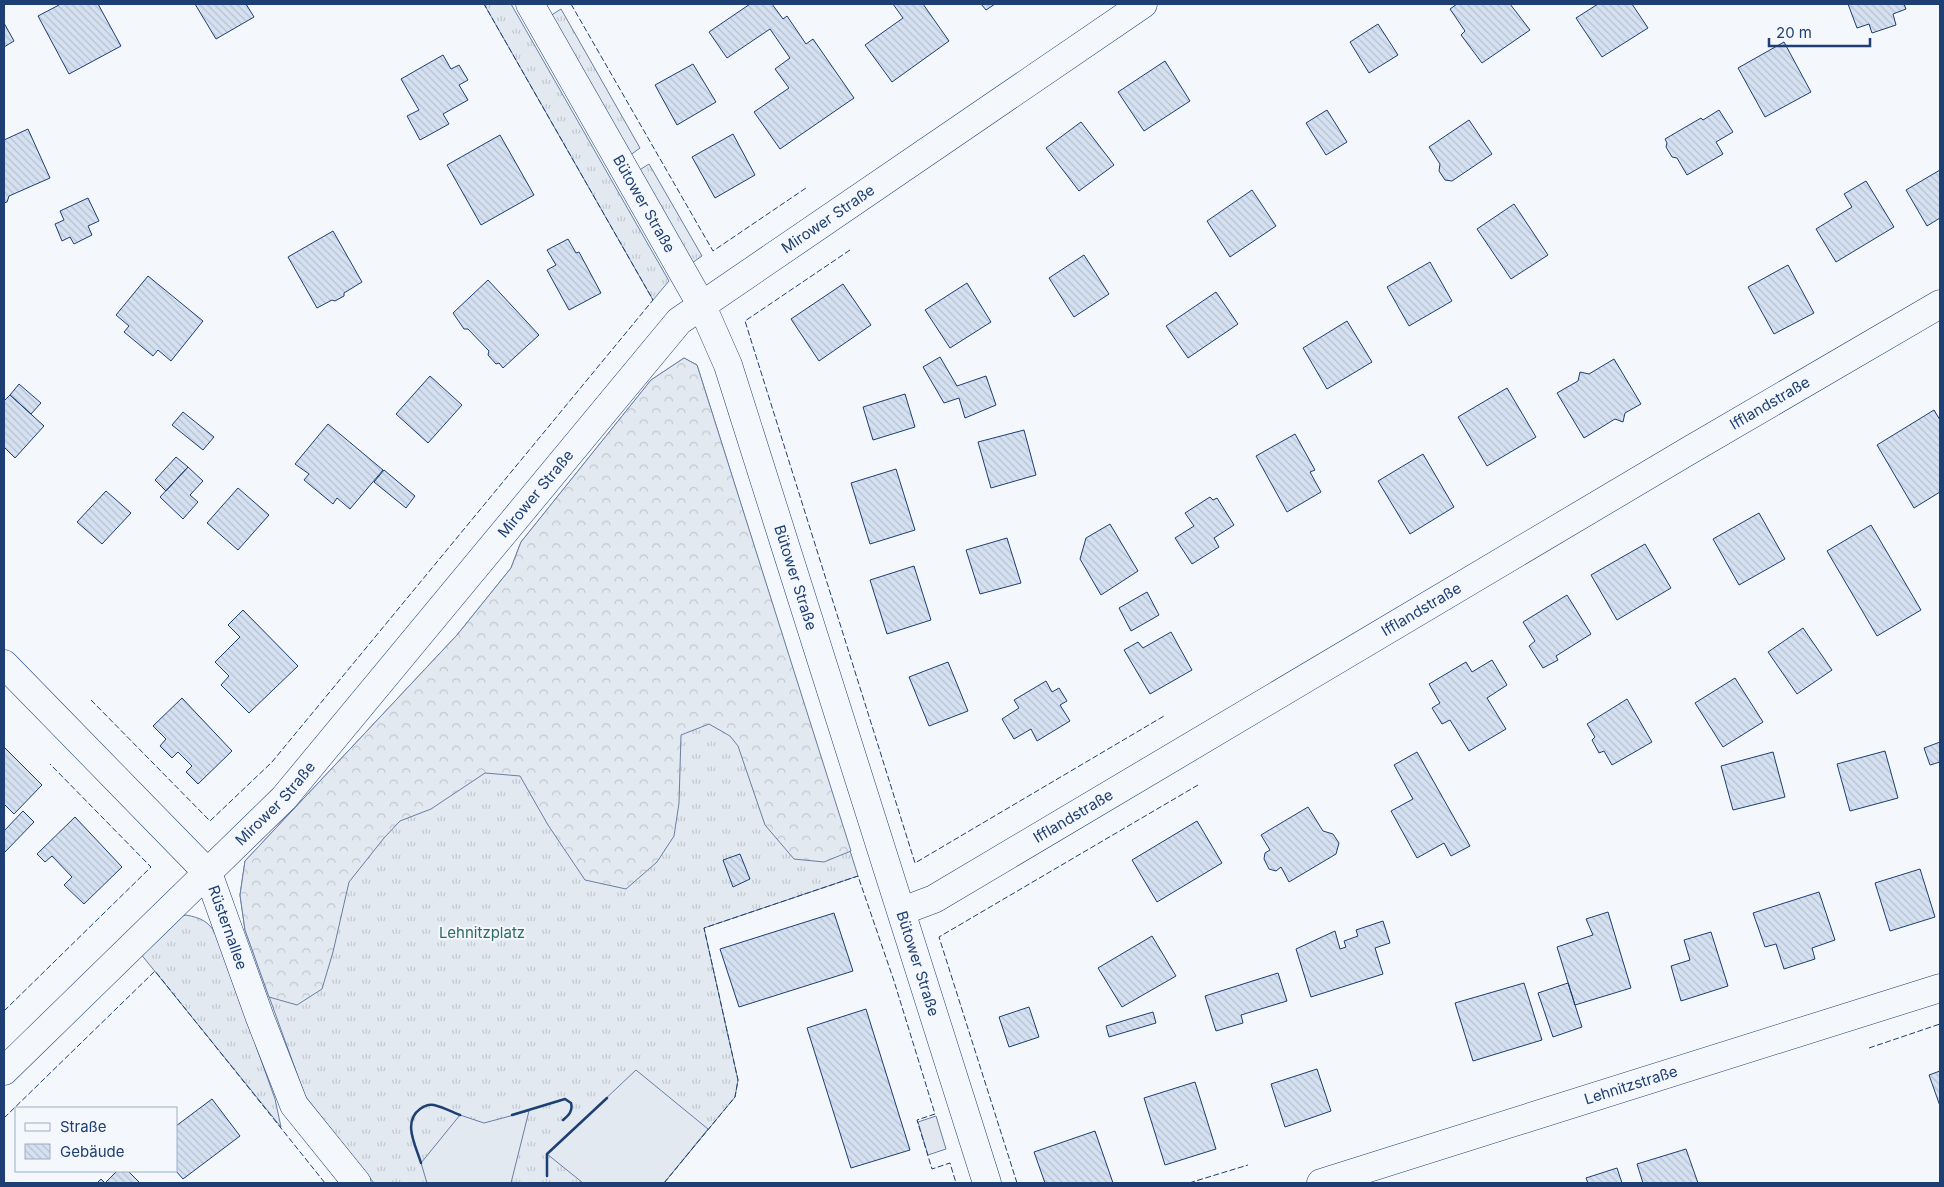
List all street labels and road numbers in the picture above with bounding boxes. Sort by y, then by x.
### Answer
street label: Bütower Straße [609,151,680,256]
street label: Mirower Straße [778,180,878,257]
street label: Ifflandstraße [1726,372,1813,434]
street label: Mirower Straße [494,446,577,541]
street label: Bütower Straße [770,522,821,632]
street label: Ifflandstraße [1378,578,1464,640]
street label: Mirower Straße [231,758,319,849]
street label: Ifflandstraße [1029,785,1116,847]
street label: Rüsternallee [204,883,252,972]
street label: Bütower Straße [892,908,944,1019]
street label: Lehnitzstraße [1582,1061,1680,1108]

